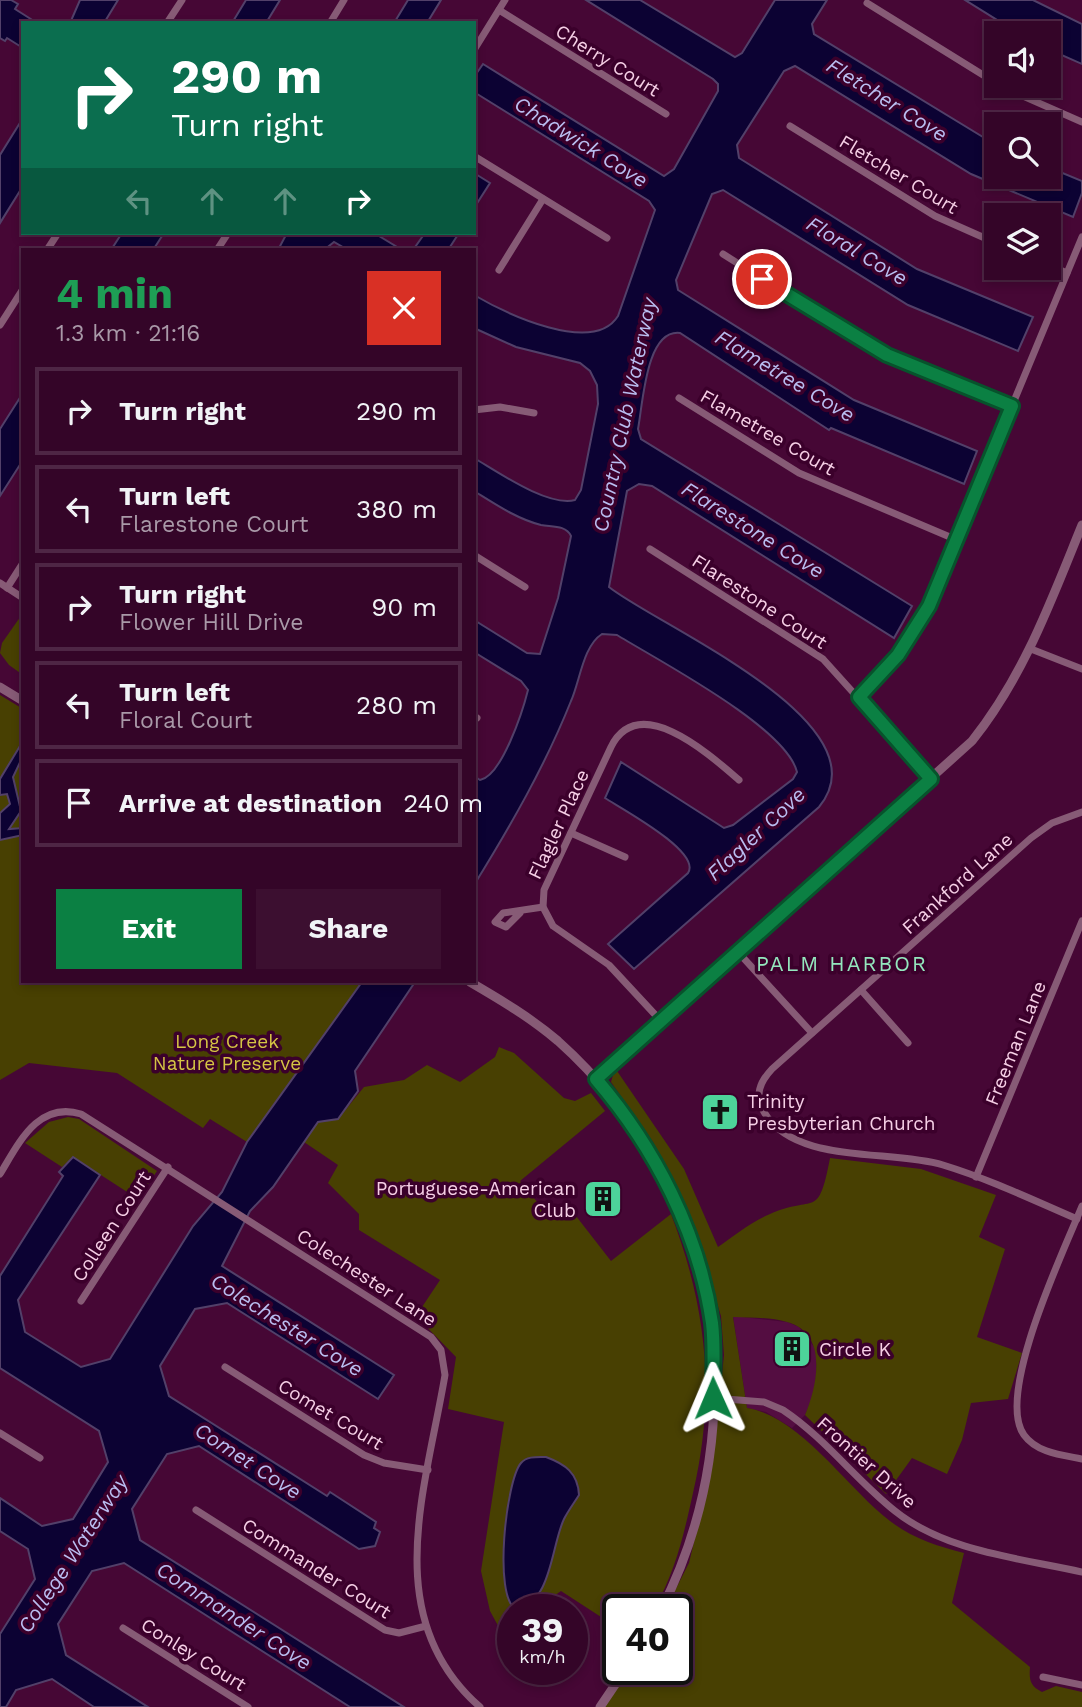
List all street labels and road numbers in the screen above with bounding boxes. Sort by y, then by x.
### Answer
street label: Cherry Court [551,19,664,102]
street label: Fletcher Court [835,130,962,219]
street label: Flametree Court [696,384,839,480]
street label: Flarestone Court [688,549,832,654]
street label: Flagler Place [523,766,594,883]
street label: Frankford Lane [897,828,1017,939]
street label: Freeman Lane [980,978,1051,1109]
street label: Colleen Court [67,1167,156,1286]
street label: Colechester Lane [292,1224,441,1331]
street label: Comet Court [274,1374,388,1455]
street label: Frontier Drive [812,1412,921,1513]
street label: Commander Court [238,1513,395,1624]
street label: Conley Court [137,1613,251,1696]

